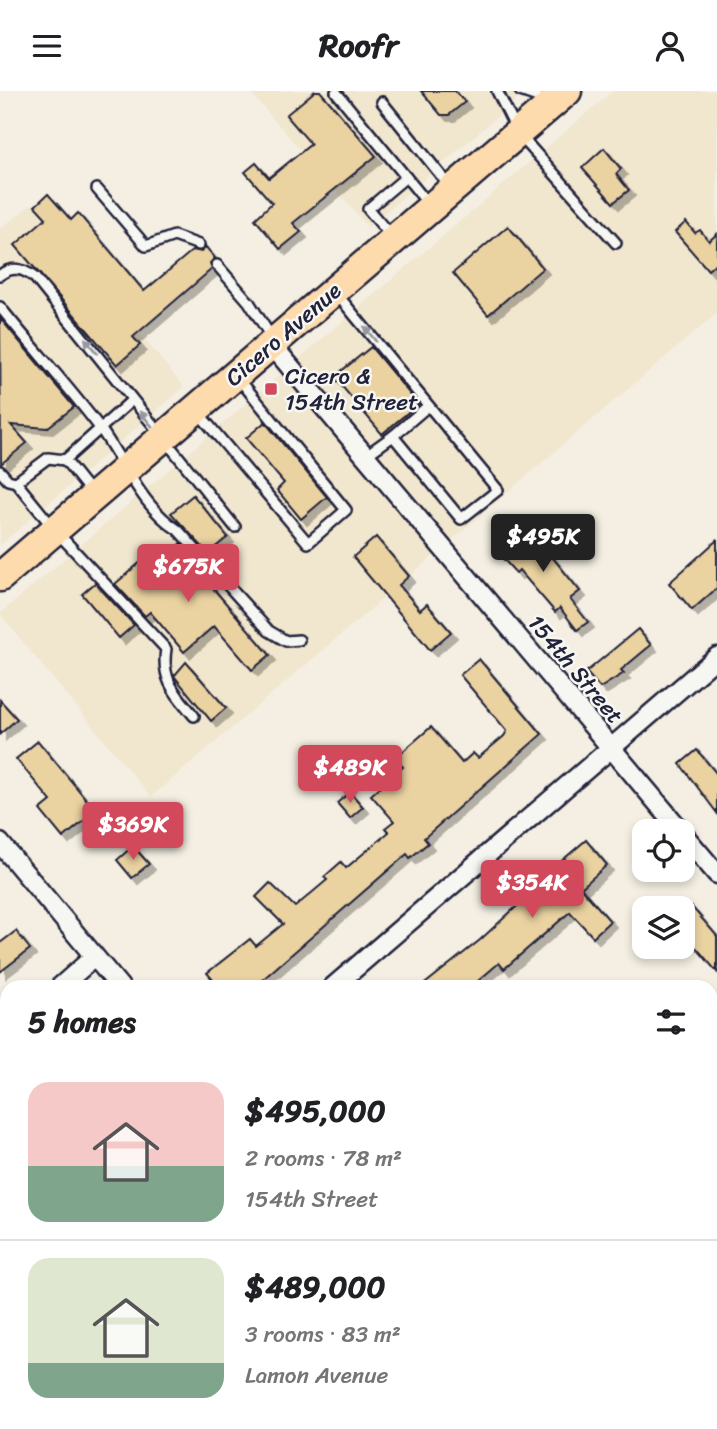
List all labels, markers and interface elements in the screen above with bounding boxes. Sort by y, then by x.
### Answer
text: Roofr [319,17,398,74]
icon: menu [28,27,66,65]
icon: person [651,27,689,65]
street label: Cicero Avenue [215,272,351,397]
one-way arrow [362,326,377,344]
one-way arrow [83,337,98,355]
place label: Cicero & 154th Street [285,356,418,423]
marker: Cicero & 154th Street [263,381,279,397]
one-way arrow [139,411,154,429]
pin: $495K [494,515,592,574]
text: $495K [507,516,579,557]
pin: $675K [139,545,237,604]
text: $675K [153,546,223,587]
street label: 154th Street [517,605,634,734]
pin: $489K [301,745,399,805]
text: $489K [314,747,386,788]
pin: $369K [84,803,182,862]
text: $369K [98,804,168,845]
map controls [632,819,695,959]
button: locate [632,819,695,882]
pin: $354K [483,861,581,920]
text: $354K [497,862,567,903]
button: layers [632,896,695,959]
text: 5 homes [28,995,136,1049]
icon: filters [652,1003,690,1041]
text: $495,000 [245,1084,386,1138]
icon: home [84,1110,168,1194]
text: 2 rooms · 78 m² [245,1138,402,1179]
text: 154th Street [245,1179,378,1220]
text: $489,000 [245,1260,385,1314]
icon: home [84,1286,168,1370]
text: 3 rooms · 83 m² [245,1314,401,1355]
text: Lamon Avenue [245,1355,388,1396]

